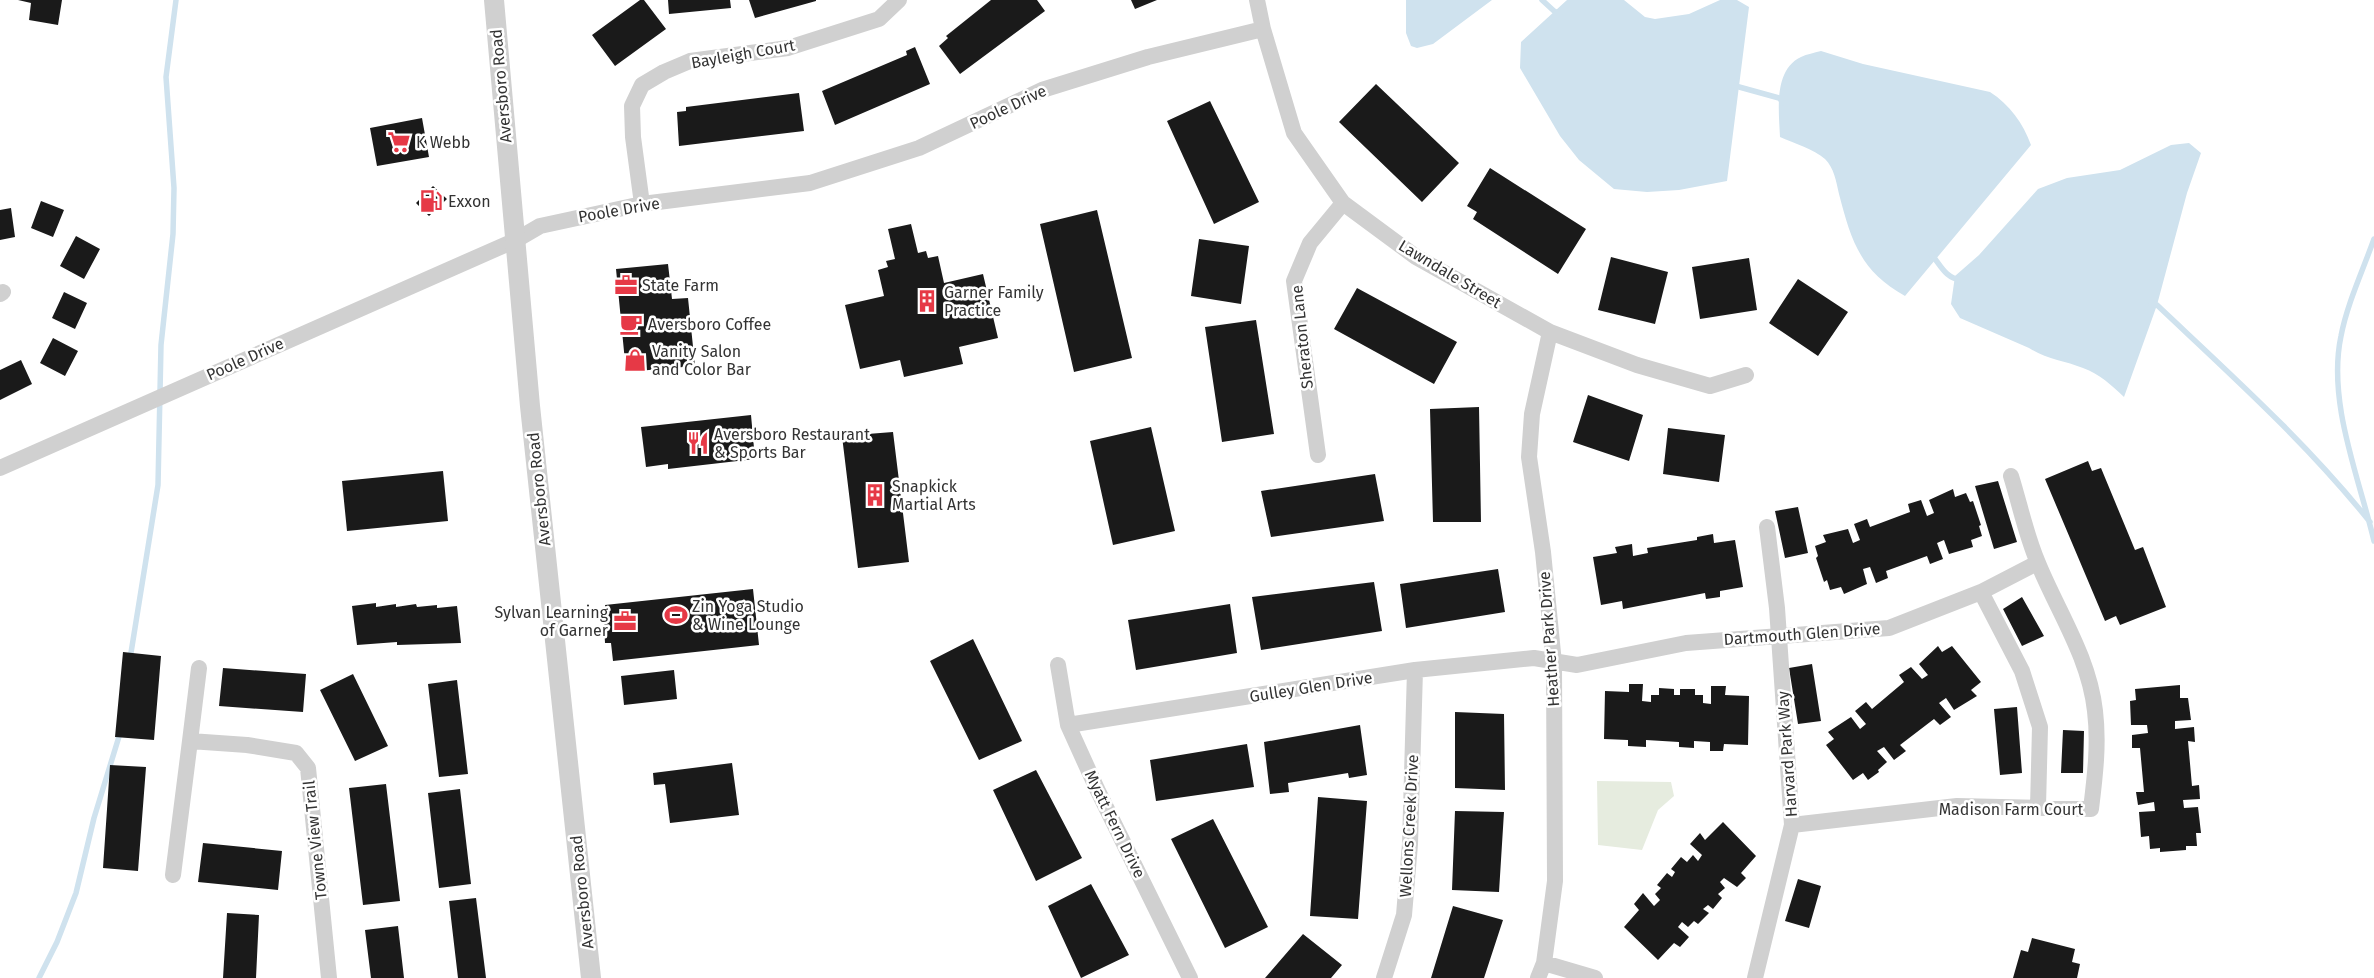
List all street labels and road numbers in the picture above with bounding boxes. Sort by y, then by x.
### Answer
street label: Aversboro Road [487,28,515,144]
street label: Bayleigh Court [690,35,797,72]
street label: Poole Drive [967,81,1049,133]
street label: Poole Drive [577,193,661,227]
street label: Lawndale Street [1395,236,1505,312]
street label: Sheraton Lane [1287,284,1317,390]
street label: Poole Drive [203,334,287,384]
street label: Aversboro Road [524,431,554,547]
street label: Heather Park Drive [1535,571,1563,707]
street label: Dartmouth Glen Drive [1723,619,1881,649]
street label: Gulley Glen Drive [1248,668,1374,706]
street label: Harvard Park Way [1773,690,1801,818]
street label: Wellons Creek Drive [1396,754,1422,898]
street label: Myatt Fern Drive [1081,767,1149,881]
street label: Towne View Trail [299,779,331,901]
street label: Madison Farm Court [1939,800,2084,819]
street label: Aversboro Road [567,834,597,950]

